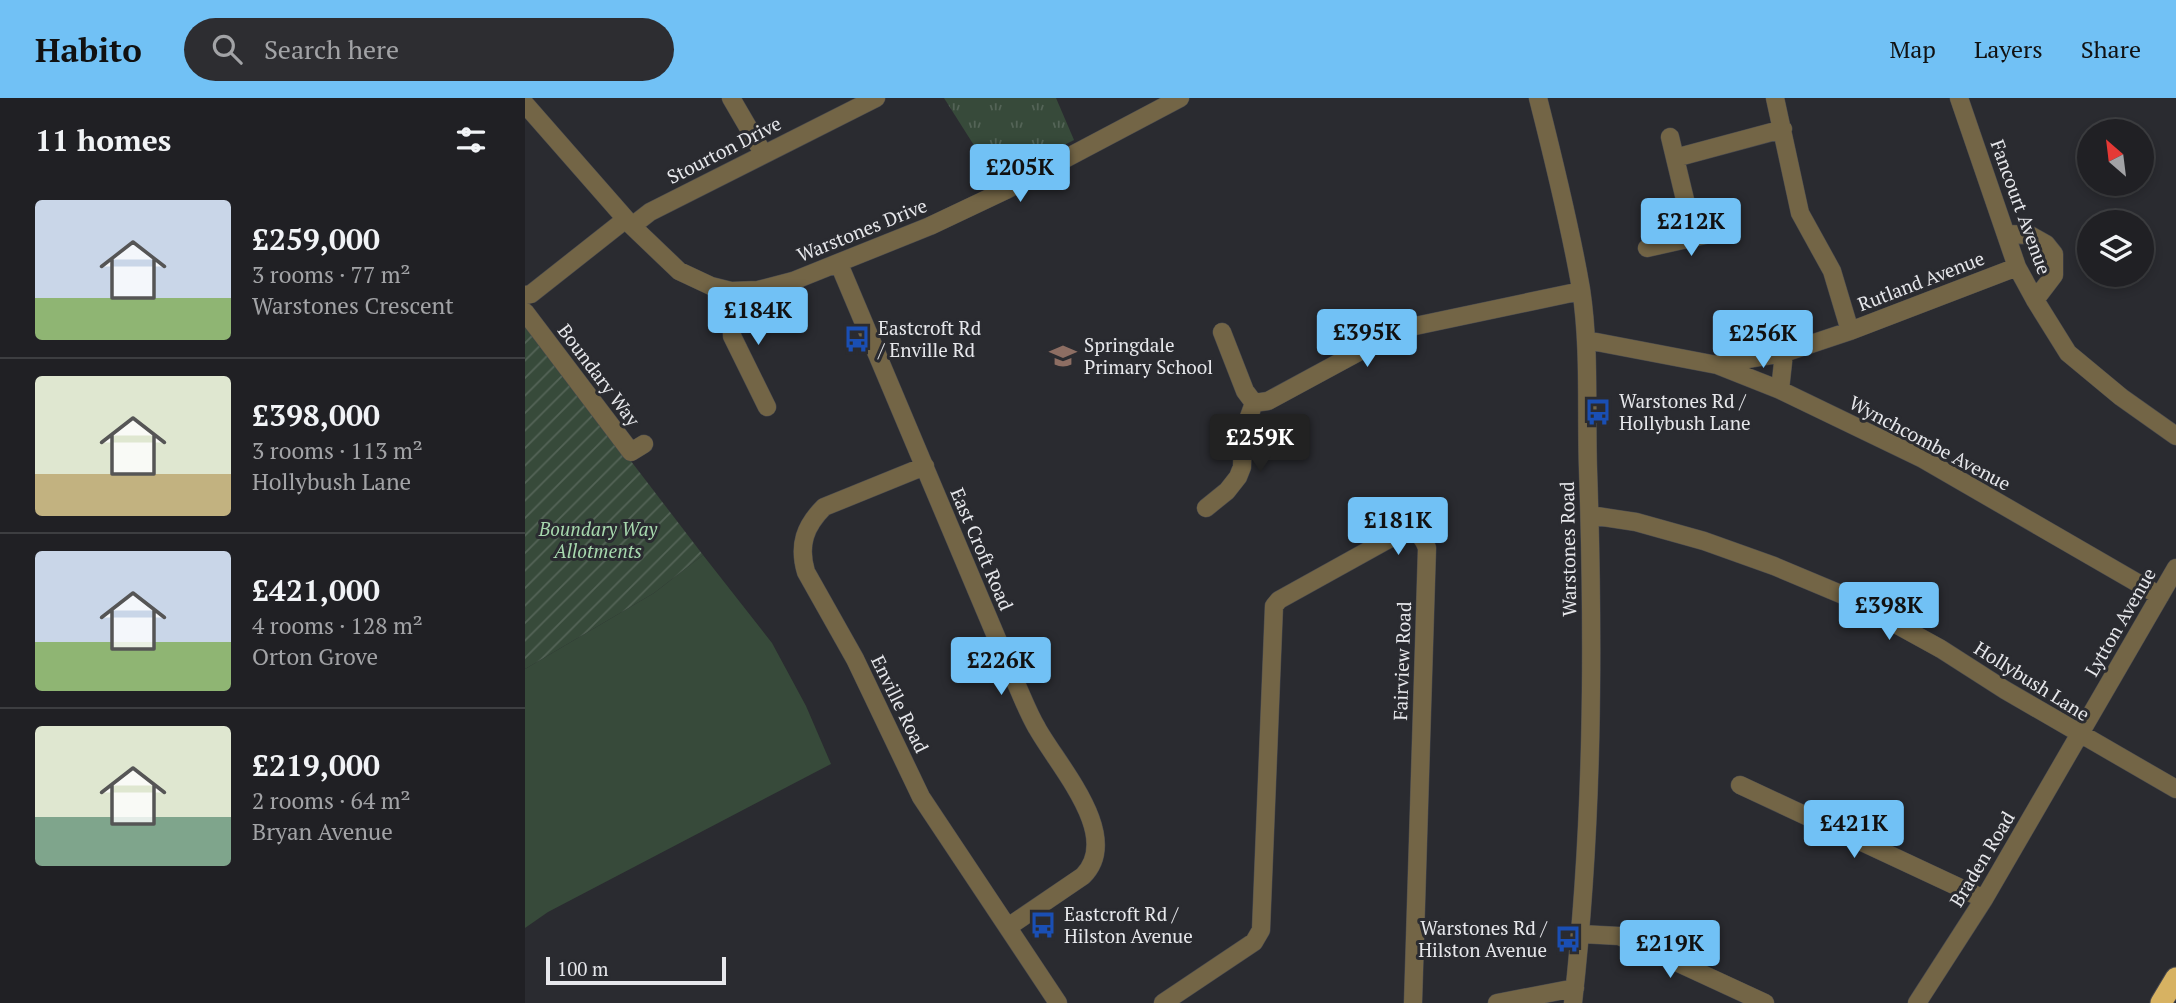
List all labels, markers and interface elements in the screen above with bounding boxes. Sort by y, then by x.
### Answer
search box [184,18,674,81]
text: Habito [35,28,142,71]
icon: search [208,30,246,68]
text: Search here [264,32,399,66]
text: Map [1889,33,1936,65]
text: Layers [1974,33,2043,65]
text: Share [2081,33,2141,65]
street label: Stourton Drive [663,110,785,189]
north arrow [2077,119,2154,196]
map controls [2077,119,2154,287]
text: 11 homes [35,120,171,160]
icon: filters [452,121,490,159]
street label: Fancourt Avenue [1985,136,2057,278]
pin: £205K [971,144,1069,204]
text: £205K [986,151,1054,182]
street label: Warstones Drive [793,192,931,267]
pin: £212K [1642,198,1740,258]
text: £212K [1657,205,1725,236]
button: layers [2077,210,2154,287]
text: £259,000 [252,219,380,259]
icon: home [91,228,175,312]
street label: Rutland Avenue [1854,245,1988,316]
text: 3 rooms · 77 m² [252,259,411,290]
pin: £184K [709,288,807,347]
text: Warstones Crescent [252,290,454,321]
text: £184K [724,294,792,325]
pin: £395K [1318,310,1416,369]
pin: £256K [1714,310,1812,370]
place label: Eastcroft Rd / Enville Rd [877,315,982,362]
text: £395K [1333,316,1401,347]
text: £256K [1729,317,1797,348]
street label: Boundary Way [553,318,646,431]
bus stop icon: Eastcroft Rd / Enville Rd [842,324,872,354]
place label: Springdale Primary School [1084,332,1213,379]
school or university icon: Springdale Primary School [1048,341,1078,371]
place label: Warstones Rd / Hollybush Lane [1619,388,1751,435]
street label: Wynchcombe Avenue [1845,389,2015,496]
text: £398,000 [252,395,380,435]
bus stop icon: Warstones Rd / Hollybush Lane [1583,397,1613,427]
icon: home [91,404,175,488]
pin: £259K [1211,414,1309,474]
text: £259K [1226,421,1294,452]
text: 3 rooms · 113 m² [252,435,423,466]
text: Hollybush Lane [252,466,411,497]
street label: Warstones Road [1554,481,1581,617]
street label: East Croft Road [945,484,1020,614]
pin: £181K [1349,498,1447,557]
text: £181K [1364,504,1432,535]
park label: Boundary Way Allotments [538,516,659,563]
street label: Lytton Avenue [2078,563,2161,681]
text: £421,000 [252,570,380,610]
icon: home [91,579,175,663]
pin: £398K [1840,582,1938,642]
text: £398K [1855,589,1923,620]
street label: Fairview Road [1387,601,1416,721]
text: 4 rooms · 128 m² [252,610,423,641]
street label: Hollybush Lane [1970,635,2095,726]
pin: £226K [952,638,1050,697]
text: Orton Grove [252,641,378,672]
text: £226K [967,644,1035,675]
street label: Enville Road [866,651,935,757]
text: £219,000 [252,745,380,785]
icon: home [91,754,175,838]
text: 2 rooms · 64 m² [252,785,411,816]
pin: £421K [1805,800,1903,860]
street label: Braden Road [1943,806,2020,911]
text: £421K [1820,807,1888,838]
text: Bryan Avenue [252,816,393,847]
place label: Eastcroft Rd / Hilston Avenue [1064,901,1193,948]
bus stop icon: Eastcroft Rd / Hilston Avenue [1028,910,1058,940]
place label: Warstones Rd / Hilston Avenue [1418,915,1548,962]
pin: £219K [1621,920,1719,980]
bus stop icon: Warstones Rd / Hilston Avenue [1553,924,1583,954]
text: £219K [1636,927,1704,958]
scale bar [546,954,726,986]
text: 100 m [557,956,608,981]

